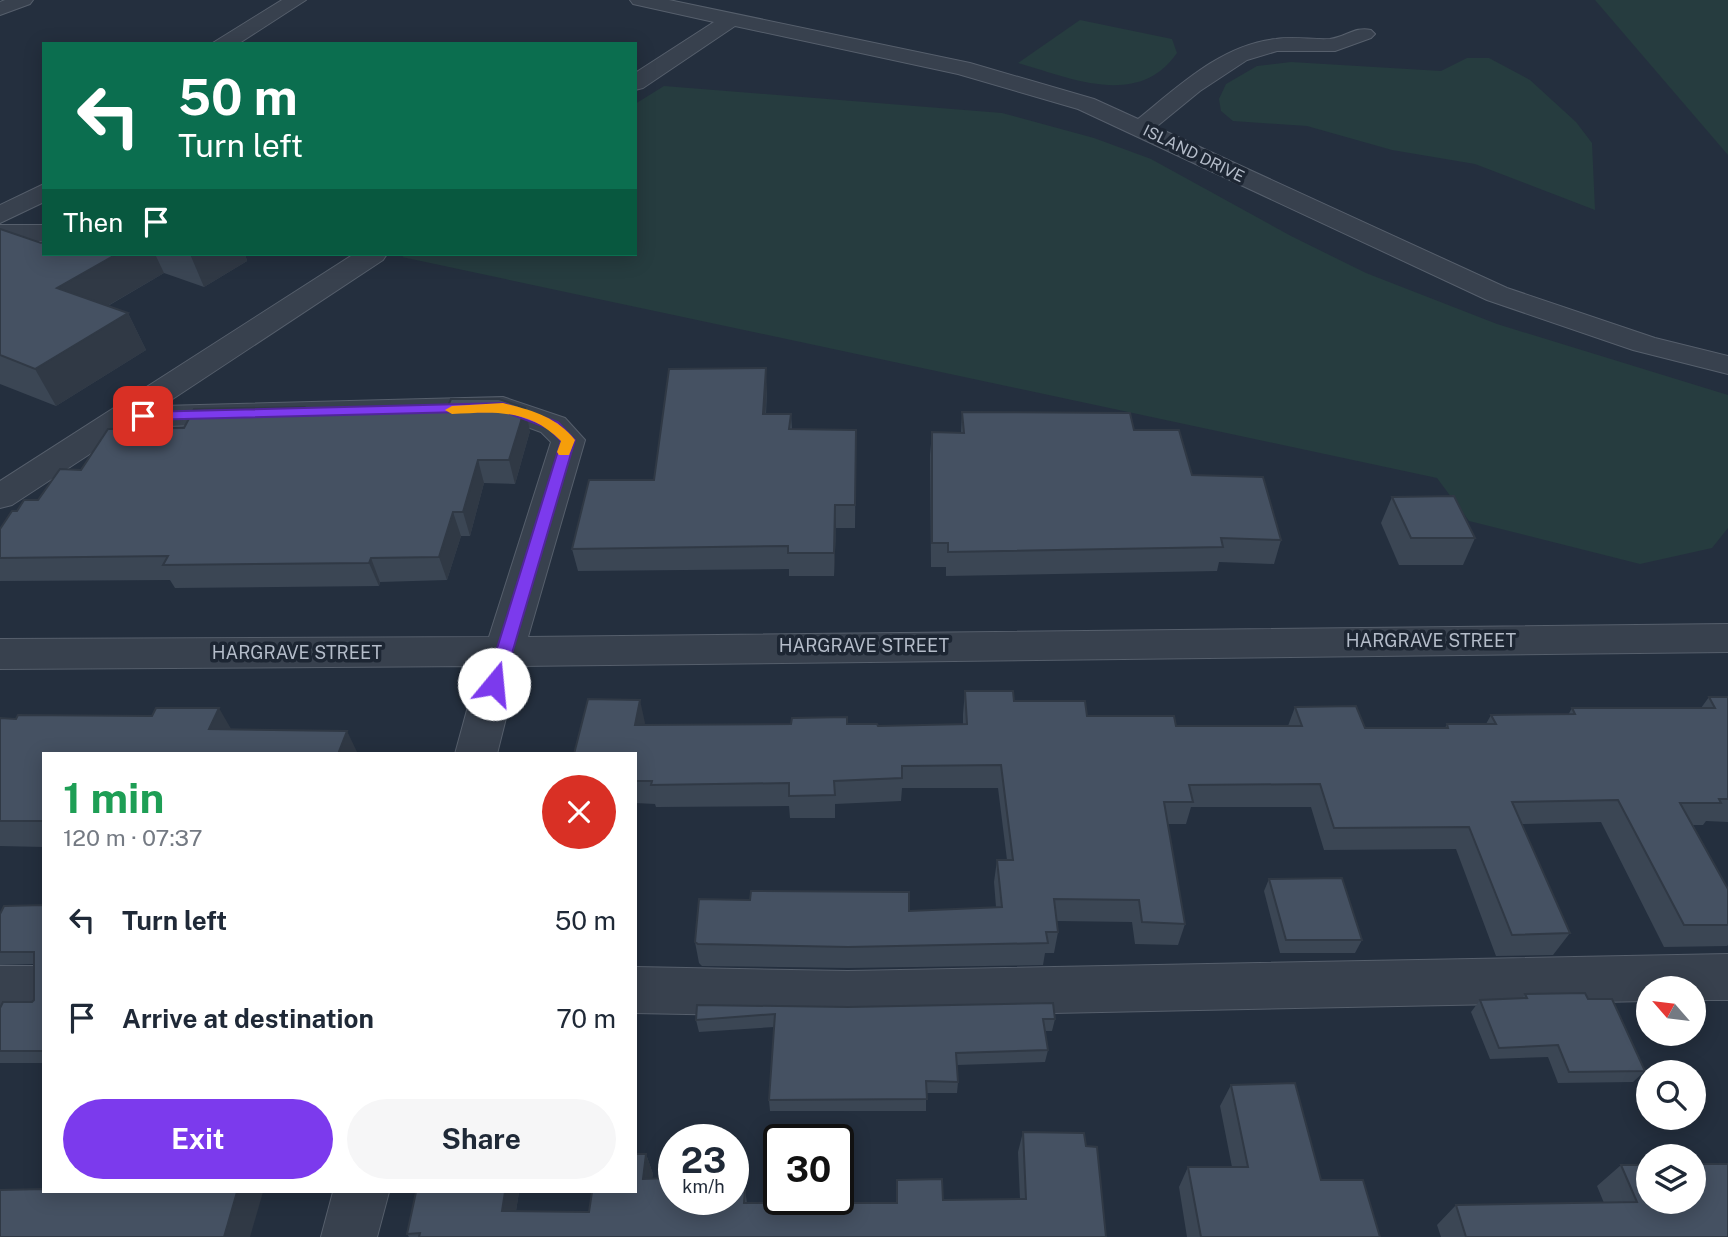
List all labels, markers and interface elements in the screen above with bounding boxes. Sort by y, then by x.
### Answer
text: 50 m [178,68,298,126]
icon: left [63,70,154,161]
street label: ISLAND DRIVE [1140,121,1247,186]
text: Turn left [178,127,303,164]
icon: arrive [137,203,175,241]
text: Then [63,207,123,238]
pin [113,386,173,446]
icon: arrive [124,397,162,435]
street label: HARGRAVE STREET [1346,630,1517,651]
street label: HARGRAVE STREET [779,635,950,656]
street label: HARGRAVE STREET [212,642,383,663]
position arrow [457,647,531,721]
text: 1 min [63,773,164,822]
button: close [542,775,616,849]
text: 120 m · 07:37 [63,824,202,851]
icon: left [63,901,101,939]
text: Turn left [122,905,227,936]
text: 50 m [555,905,616,936]
north arrow [1636,976,1706,1046]
map controls [1636,976,1706,1214]
icon: arrive [63,999,101,1037]
text: Arrive at destination [122,1003,374,1034]
text: 70 m [556,1003,616,1034]
button: search [1636,1060,1706,1130]
button: Exit [63,1099,333,1179]
button: Share [347,1099,616,1179]
speed limit sign: 30 [763,1124,854,1215]
text: 23 [681,1140,726,1181]
button: layers [1636,1144,1706,1214]
text: km/h [682,1176,725,1197]

